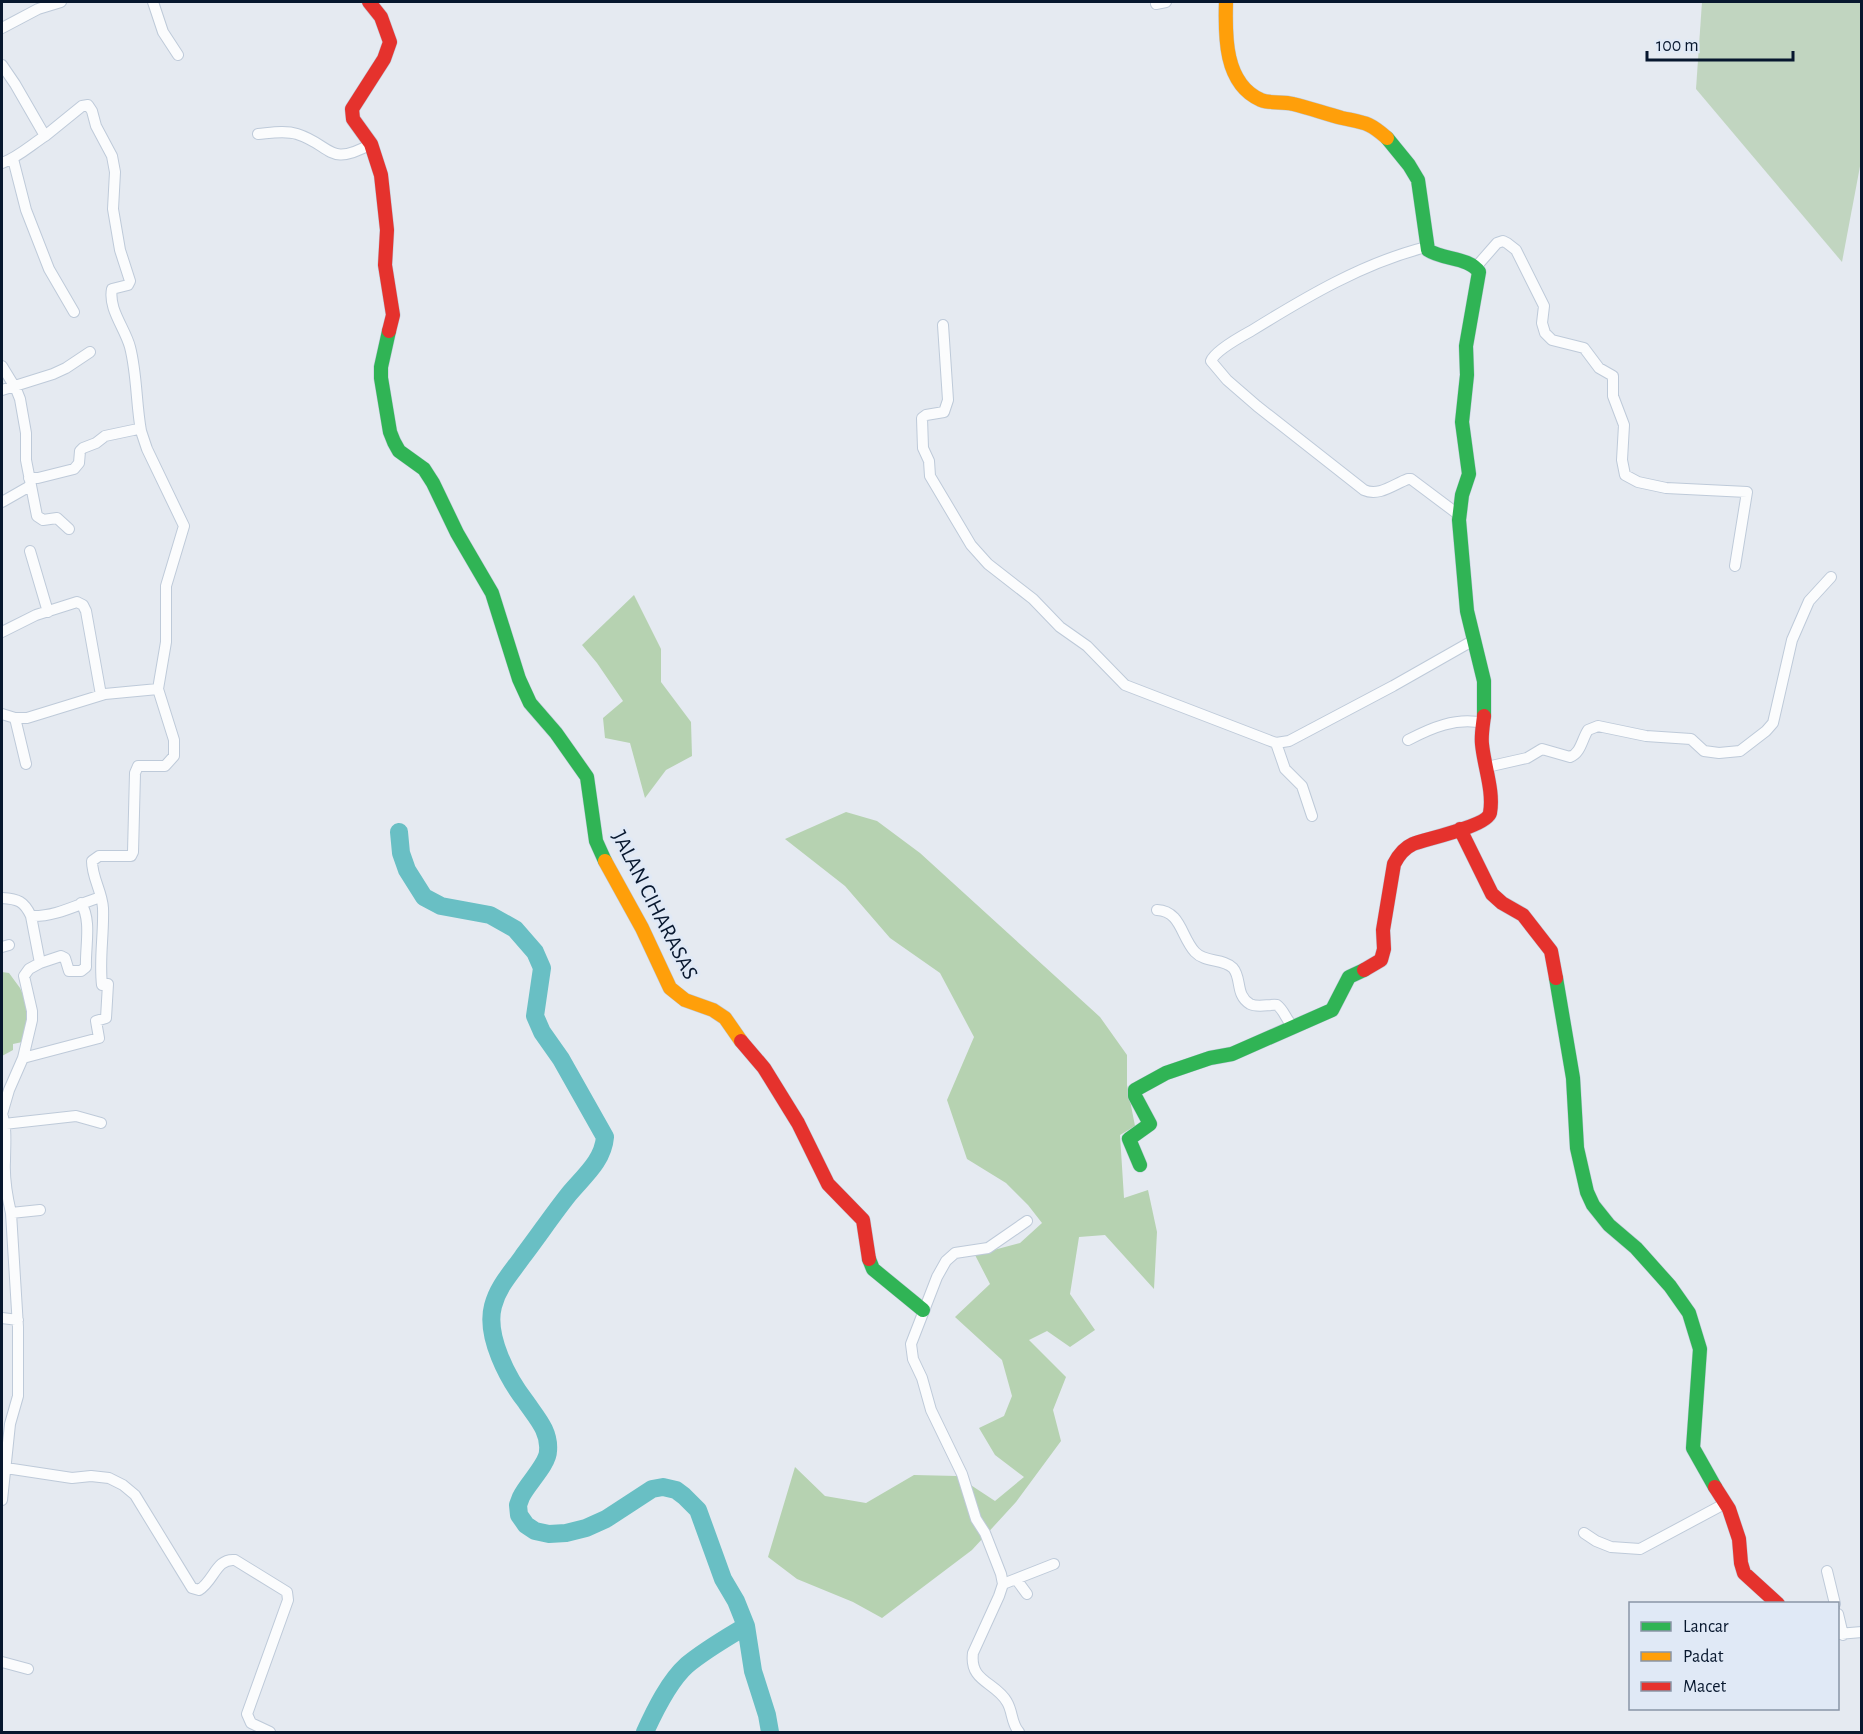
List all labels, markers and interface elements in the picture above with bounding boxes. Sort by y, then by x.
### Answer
scale bar [1647,24,1792,62]
text: 100 m [1656,37,1699,55]
street label: JALAN CIHARASAS [608,827,702,983]
legend [1629,1602,1839,1710]
text: Lancar [1683,1618,1729,1636]
text: Padat [1683,1648,1724,1666]
text: Macet [1683,1678,1727,1696]

